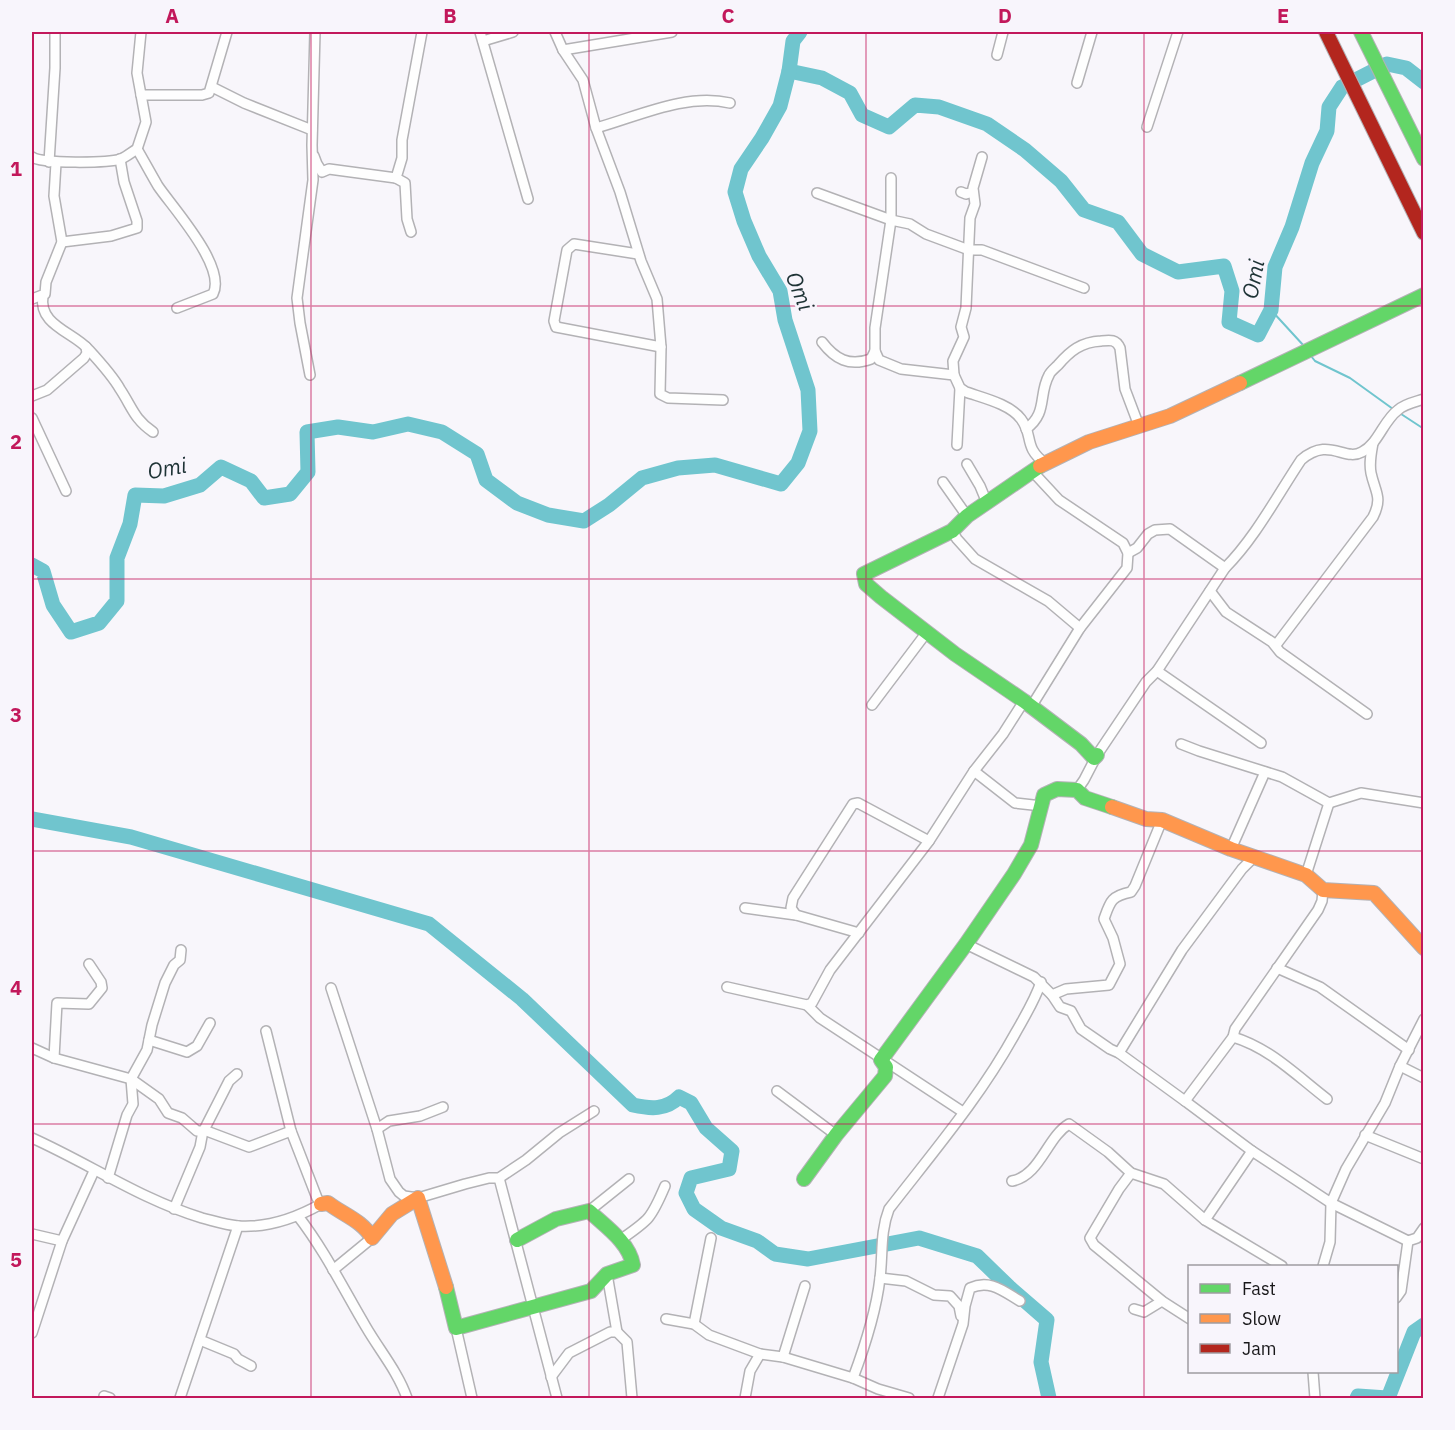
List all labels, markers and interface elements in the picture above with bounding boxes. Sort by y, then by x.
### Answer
text: A [165,2,179,29]
text: B [443,2,457,29]
text: C [721,2,735,29]
text: D [998,2,1012,29]
text: E [1277,2,1289,29]
text: 1 [10,155,22,182]
water label: Omi [1235,257,1271,301]
water label: Omi [780,267,821,315]
text: 2 [10,428,22,455]
water label: Omi [145,450,189,485]
text: 3 [10,701,22,728]
text: 4 [10,974,22,1001]
text: 5 [10,1246,22,1273]
legend [1188,1265,1398,1373]
text: Fast [1242,1277,1276,1300]
text: Slow [1242,1307,1281,1330]
text: Jam [1242,1337,1277,1360]

